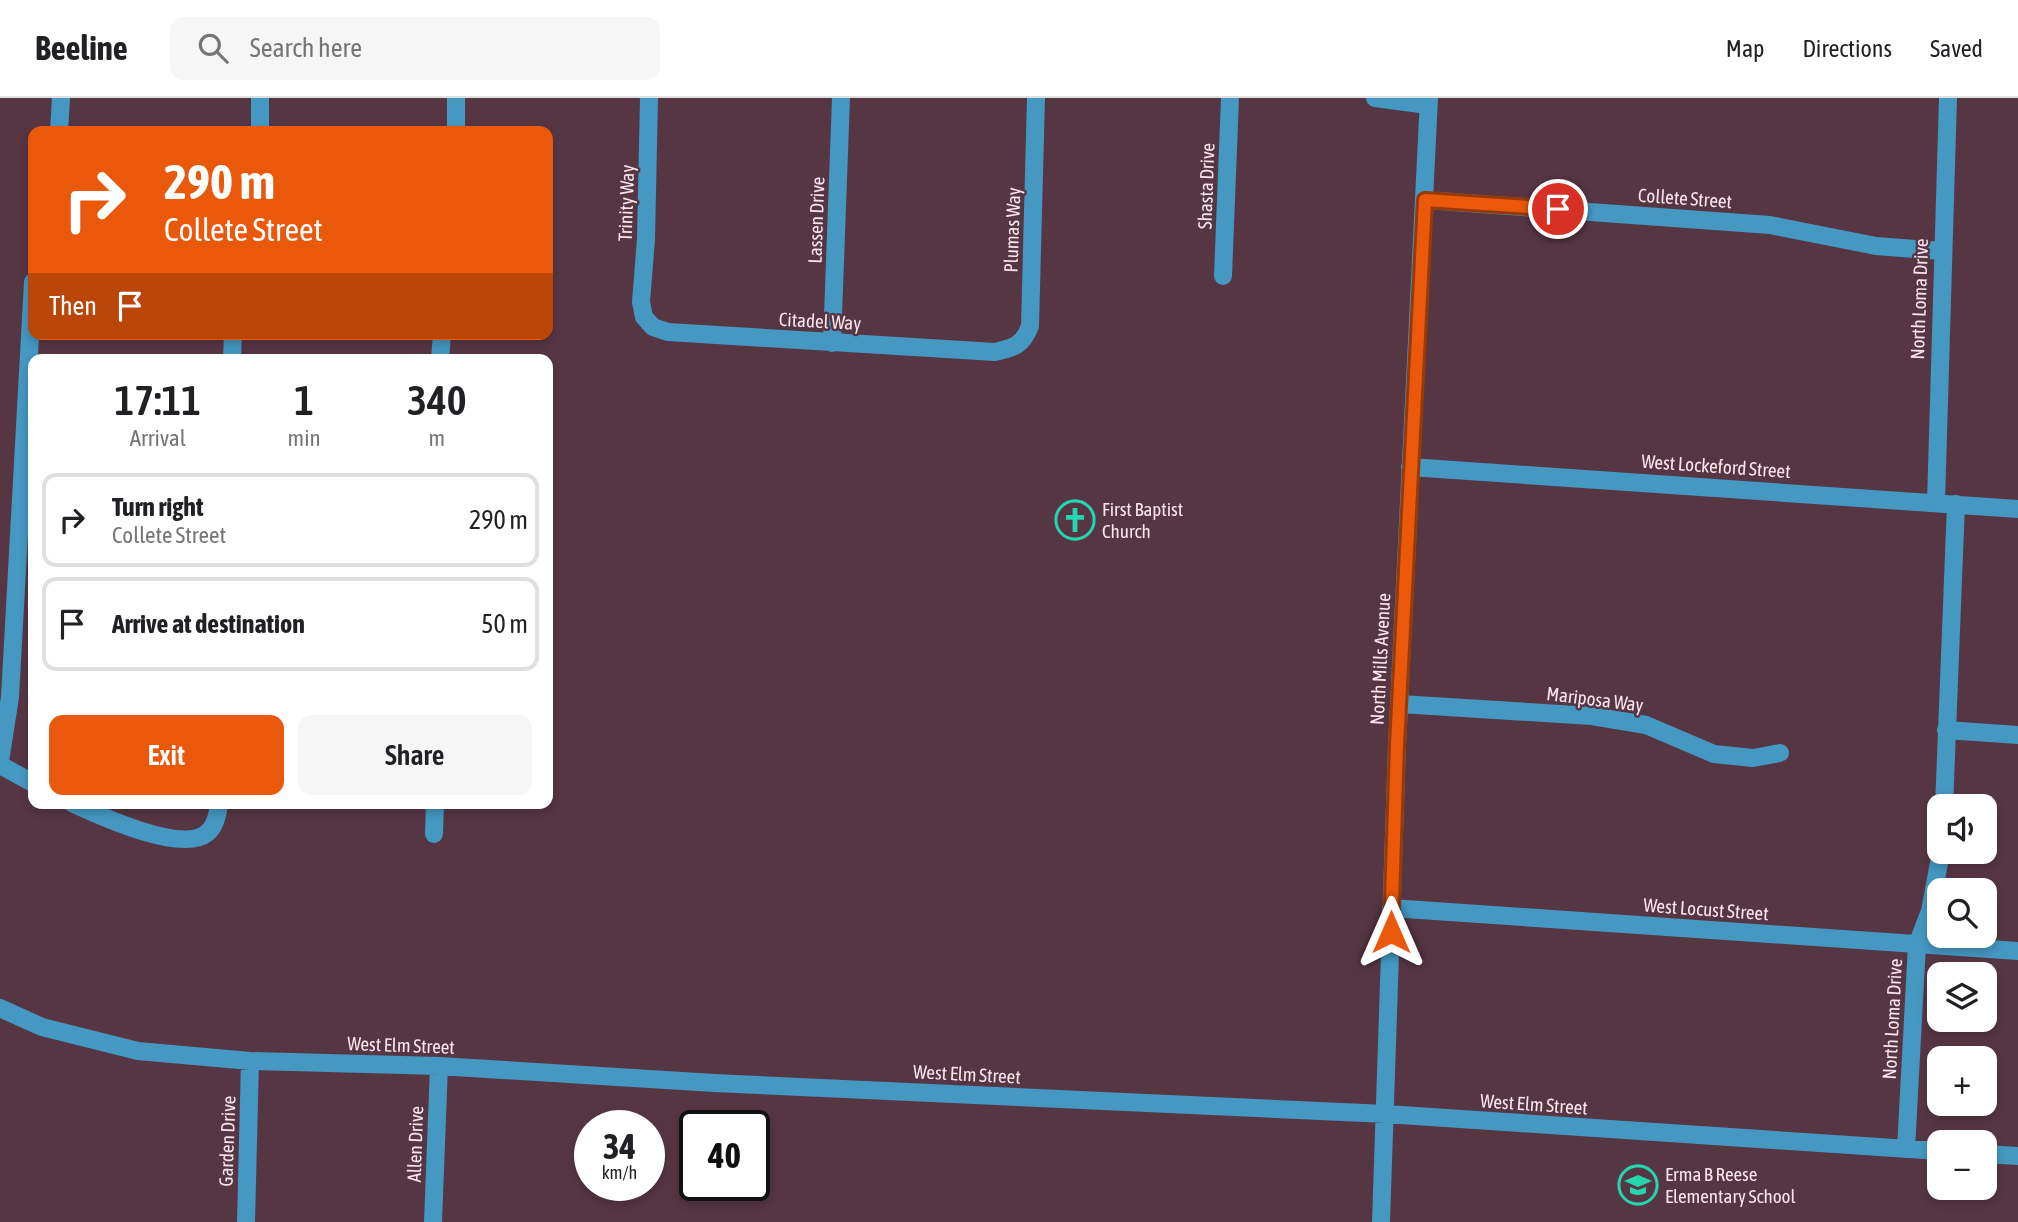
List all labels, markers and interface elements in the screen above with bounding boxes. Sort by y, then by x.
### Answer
search box [170,17,660,80]
text: Beeline [35,29,128,67]
icon: search [194,29,232,67]
text: Search here [250,33,362,63]
text: Map [1726,35,1764,62]
text: Directions [1802,35,1892,62]
text: Saved [1930,35,1983,62]
street label: Shasta Drive [1193,142,1219,230]
text: 290 m [164,153,275,209]
icon: right [49,154,140,245]
street label: Trinity Way [614,164,638,242]
street label: Lassen Drive [803,176,829,264]
pin [1528,179,1588,239]
street label: Collete Street [1637,184,1733,212]
street label: Plumas Way [1000,187,1024,273]
icon: arrive [1539,190,1577,228]
text: Collete Street [164,211,323,248]
street label: North Loma Drive [1906,238,1932,360]
icon: arrive [111,287,149,325]
text: Then [49,291,97,321]
street label: Citadel Way [778,308,862,334]
text: 17:11 [115,376,201,424]
text: 1 [294,376,314,424]
text: 340 [407,376,466,424]
text: Arrival [130,425,186,451]
text: min [288,425,321,451]
text: m [429,425,445,451]
street label: West Lockeford Street [1641,450,1791,482]
text: Turn right [112,492,203,522]
place label: First Baptist Church [1102,498,1183,542]
church icon: First Baptist Church [1054,499,1096,541]
icon: right [53,501,91,539]
text: 290 m [469,505,528,535]
text: Collete Street [112,522,226,548]
street label: North Mills Avenue [1366,593,1394,725]
icon: arrive [53,605,91,643]
text: Arrive at destination [112,609,305,639]
text: 50 m [481,609,528,639]
street label: Mariposa Way [1545,682,1645,716]
button: Exit [49,715,284,795]
button: Share [298,715,532,795]
map controls [1927,794,1997,1200]
button: sound [1927,794,1997,864]
button: search [1927,878,1997,948]
street label: West Locust Street [1643,894,1769,924]
position arrow [1354,895,1428,969]
street label: North Loma Drive [1878,958,1906,1080]
button: layers [1927,962,1997,1032]
street label: West Elm Street [347,1032,455,1058]
button: + [1927,1046,1997,1116]
street label: West Elm Street [913,1060,1021,1088]
street label: West Elm Street [1480,1089,1588,1119]
street label: Garden Drive [214,1095,240,1187]
street label: Allen Drive [403,1105,427,1183]
speed limit sign: 40 [679,1110,770,1201]
text: 34 [603,1126,636,1166]
button: − [1927,1130,1997,1200]
text: km/h [602,1162,637,1183]
place label: Erma B Reese Elementary School [1665,1163,1796,1207]
school or university icon: Erma B Reese Elementary School [1617,1164,1659,1206]

